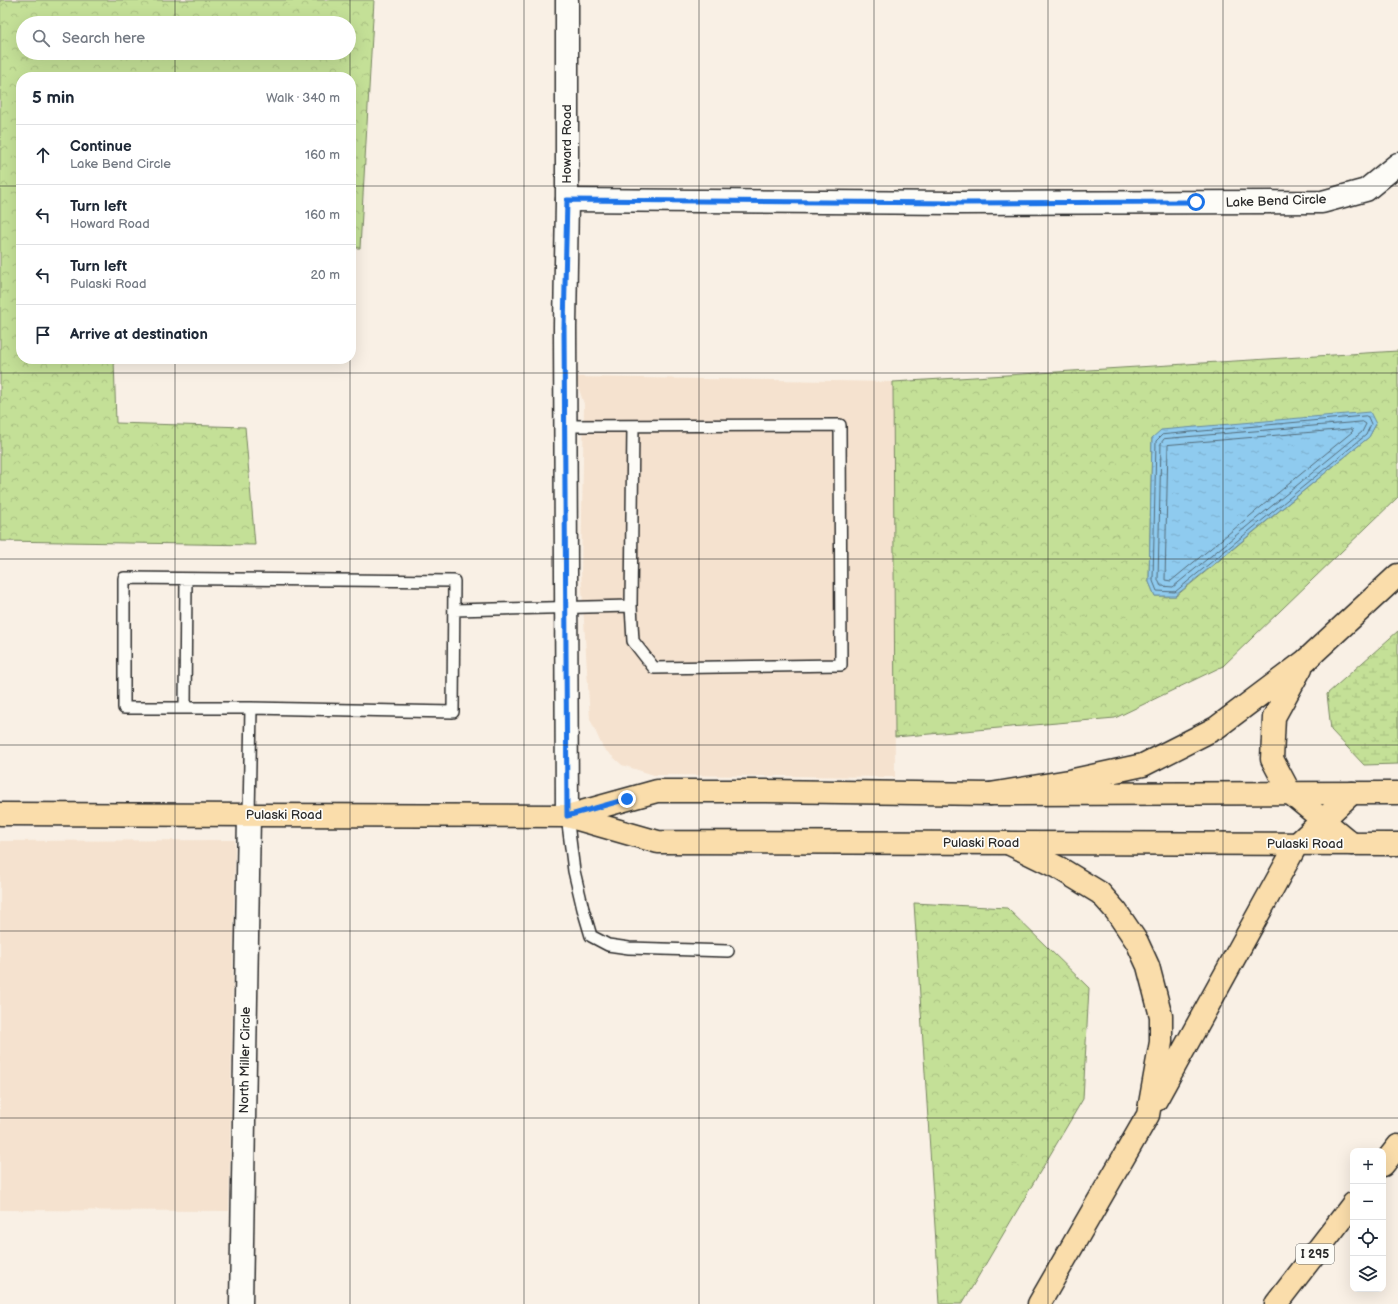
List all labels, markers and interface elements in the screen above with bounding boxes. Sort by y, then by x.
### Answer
search box [16,16,356,60]
icon: search [30,27,52,49]
text: Search here [62,29,145,48]
text: 5 min [32,88,75,108]
text: Walk · 340 m [266,90,340,106]
street label: Howard Road [559,104,575,184]
text: Continue [70,137,132,156]
icon: ahead [32,144,54,166]
text: 160 m [305,147,340,163]
text: Lake Bend Circle [70,156,171,172]
street label: Lake Bend Circle [1225,191,1327,211]
route start [1187,193,1205,211]
text: Turn left [70,197,127,216]
icon: left [32,204,54,226]
text: 160 m [305,207,340,223]
text: Howard Road [70,216,150,232]
text: Turn left [70,257,127,276]
icon: left [32,264,54,286]
text: 20 m [310,267,340,283]
text: Pulaski Road [70,276,146,292]
icon: arrive [32,324,54,346]
text: Arrive at destination [70,325,208,344]
route end [618,790,636,808]
street label: Pulaski Road [246,807,322,823]
street label: Pulaski Road [943,835,1019,851]
street label: Pulaski Road [1267,836,1343,852]
street label: North Miller Circle [236,1006,254,1113]
map controls [1350,1148,1386,1292]
button: + [1350,1148,1386,1184]
button: − [1350,1184,1386,1220]
button: locate [1350,1220,1386,1256]
road number: I 295 [1296,1244,1334,1264]
button: layers [1350,1256,1386,1292]

